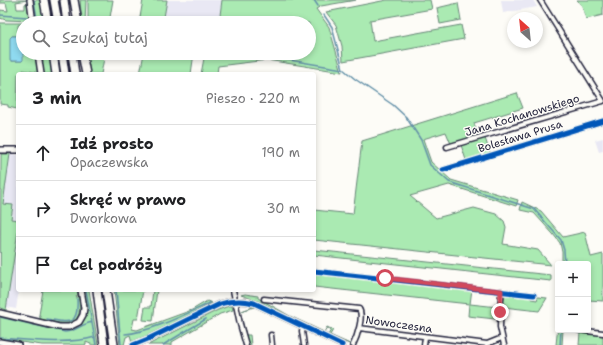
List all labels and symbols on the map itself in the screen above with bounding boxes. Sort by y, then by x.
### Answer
north arrow [507,12,543,48]
street label: Jana Kochanowskiego [463,91,582,140]
street label: Bolesława Prusa [476,116,564,156]
route start [376,269,394,287]
route end [491,303,509,321]
street label: Nowoczesna [364,312,434,337]

